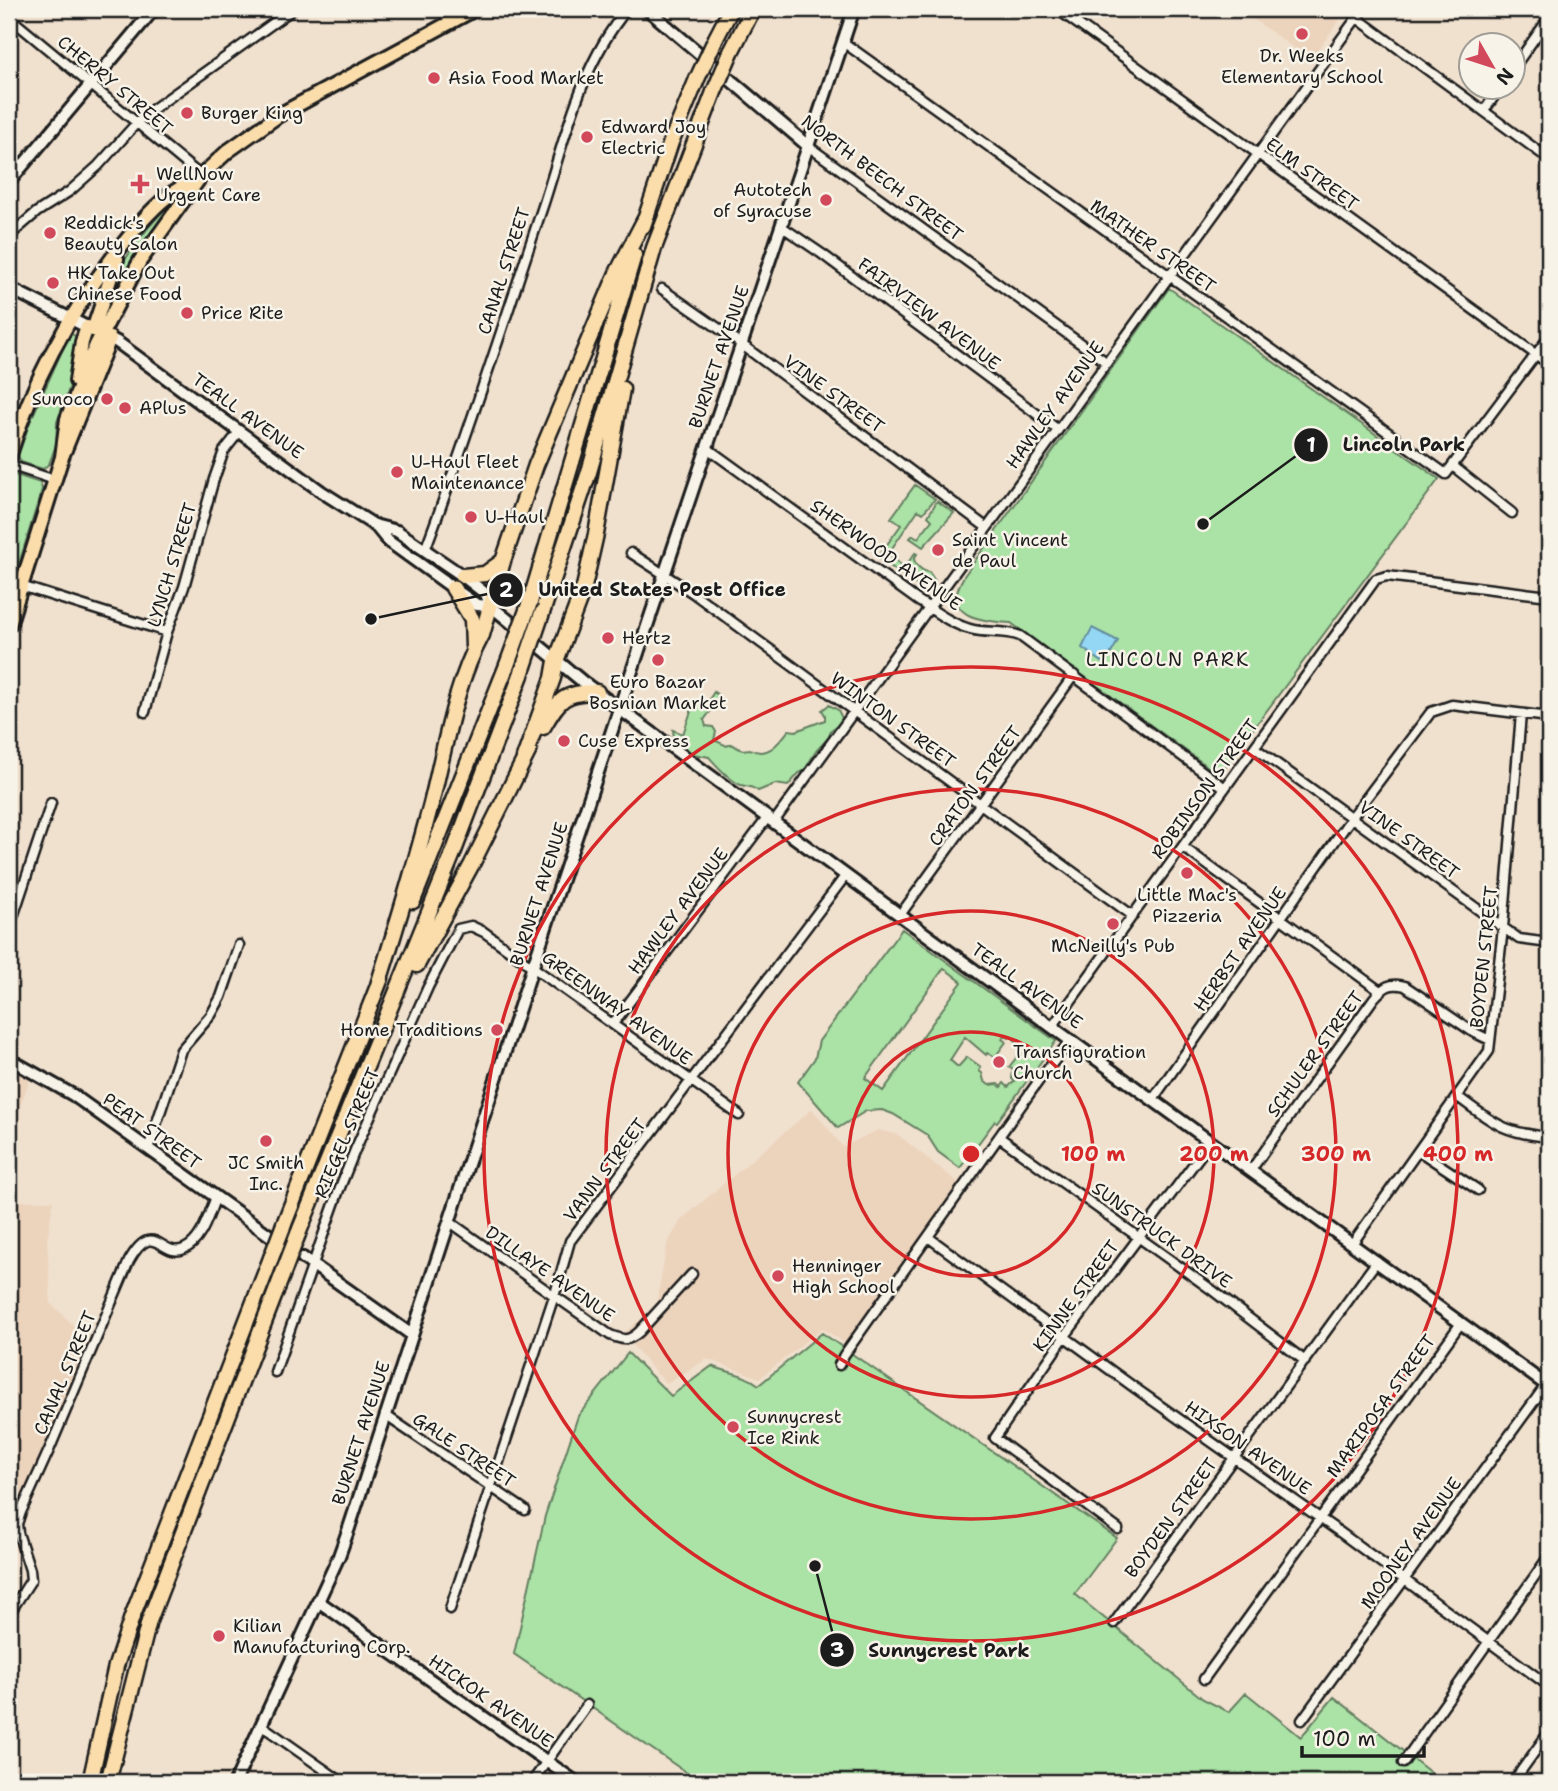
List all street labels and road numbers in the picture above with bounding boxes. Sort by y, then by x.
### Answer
street label: CHERRY STREET [53,30,177,140]
street label: NORTH BEECH STREET [796,109,968,247]
street label: ELM STREET [1261,132,1363,216]
street label: MATHER STREET [1086,194,1220,298]
street label: CANAL STREET [472,204,536,338]
street label: FAIRVIEW AVENUE [853,252,1005,376]
street label: BURNET AVENUE [683,282,755,432]
street label: HAWLEY AVENUE [1000,336,1110,474]
street label: VINE STREET [779,349,889,439]
street label: TEALL AVENUE [187,367,309,465]
street label: SHERWOOD AVENUE [806,494,966,616]
street label: LYNCH STREET [142,500,202,630]
street label: WINTON STREET [826,667,960,773]
street label: ROBINSON STREET [1146,714,1264,864]
street label: CRATON STREET [923,721,1027,851]
street label: VINE STREET [1354,795,1464,885]
street label: BURNET AVENUE [504,819,574,969]
street label: HAWLEY AVENUE [623,843,733,979]
street label: HERBST AVENUE [1188,882,1292,1016]
street label: BOYDEN STREET [1465,885,1503,1029]
street label: TEALL AVENUE [966,937,1088,1035]
street label: GREENWAY AVENUE [537,945,697,1071]
street label: SCHULER STREET [1261,986,1369,1122]
street label: RIEGEL STREET [309,1064,385,1202]
street label: PEAT STREET [98,1087,206,1175]
street label: VANN STREET [558,1113,652,1227]
street label: SUNSTRUCK DRIVE [1087,1176,1237,1294]
street label: DILLAYE AVENUE [480,1220,620,1328]
street label: KINNE STREET [1027,1236,1125,1356]
street label: CANAL STREET [28,1307,102,1439]
street label: MARIPOSA STREET [1321,1330,1441,1482]
street label: BURNET AVENUE [326,1358,396,1508]
street label: HIXSON AVENUE [1180,1395,1316,1501]
street label: GALE STREET [408,1407,520,1493]
street label: BOYDEN STREET [1119,1453,1223,1583]
street label: MOONEY AVENUE [1355,1472,1467,1614]
street label: HICKOK AVENUE [424,1649,558,1753]

